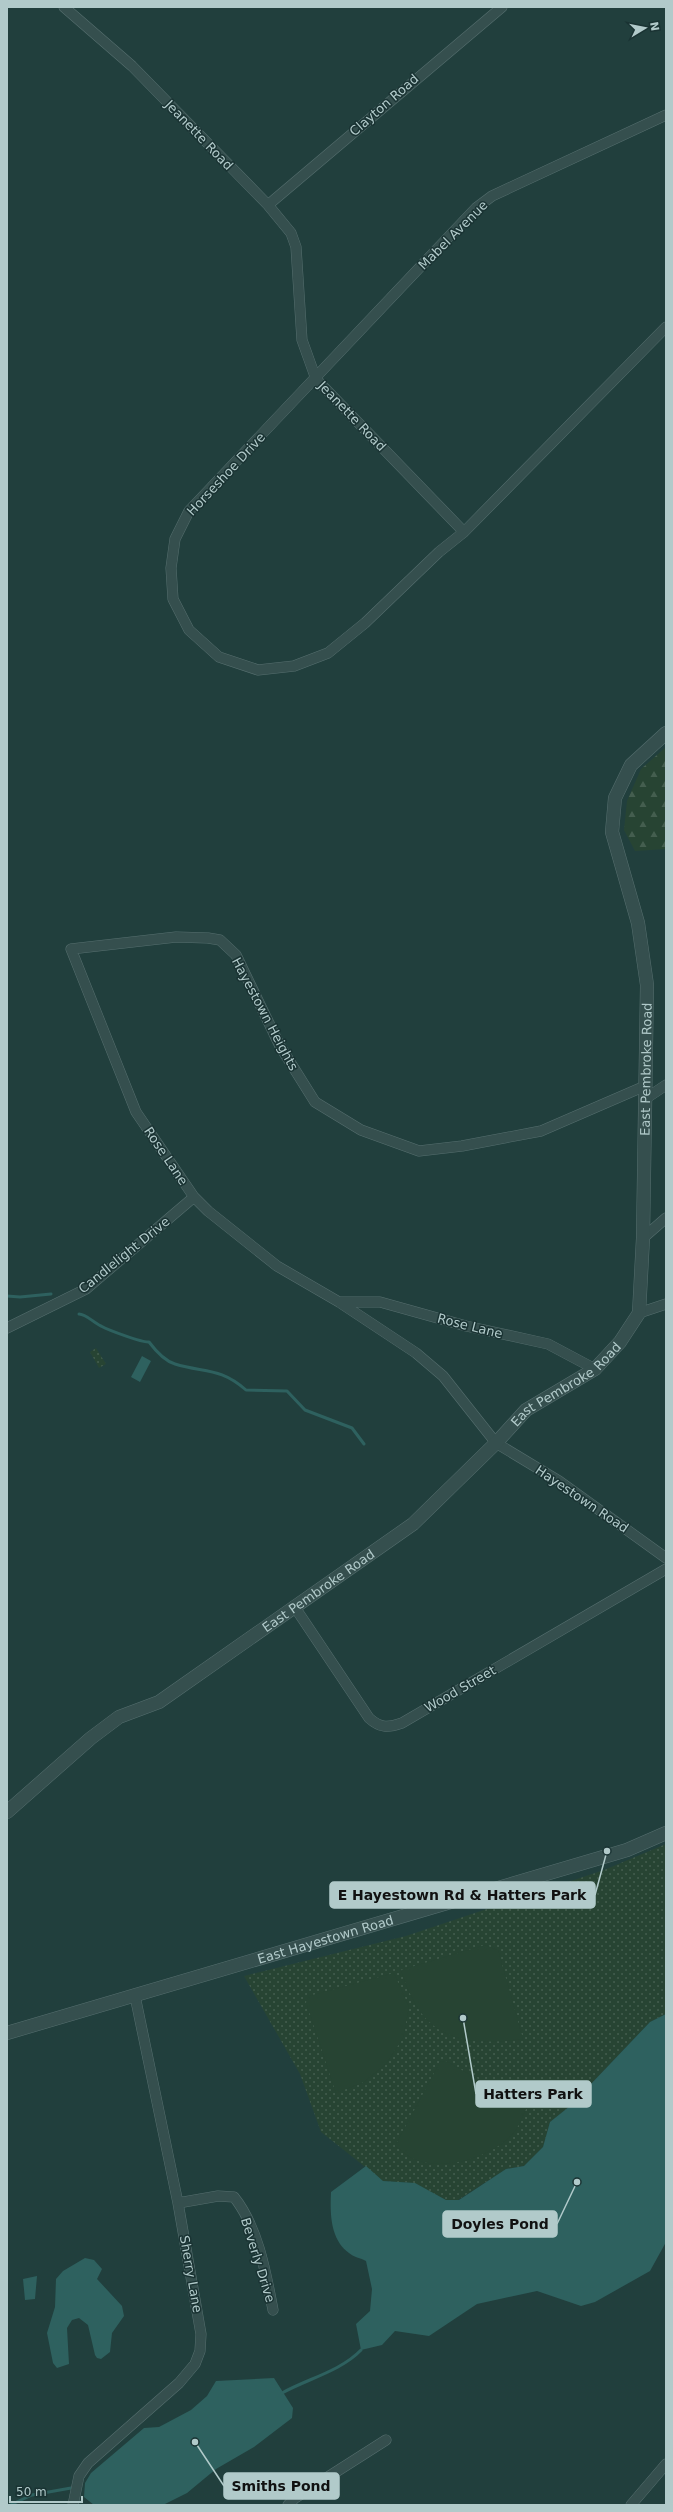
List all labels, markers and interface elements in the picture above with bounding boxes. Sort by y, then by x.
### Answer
north arrow [625,8,665,48]
text: N [647,21,662,32]
street label: Clayton Road [346,71,422,139]
street label: Jeanette Road [161,96,236,173]
street label: Mabel Avenue [415,197,491,273]
street label: Jeanette Road [314,377,389,454]
street label: Horseshoe Drive [184,430,268,518]
street label: Hayestown Heights [229,955,301,1073]
street label: East Pembroke Road [637,1002,654,1136]
street label: Rose Lane [141,1124,191,1188]
street label: Candlelight Drive [75,1214,173,1296]
street label: Rose Lane [436,1311,504,1341]
street label: East Pembroke Road [508,1339,624,1429]
street label: Hayestown Road [533,1462,631,1536]
street label: East Pembroke Road [259,1546,377,1635]
street label: Wood Street [422,1663,498,1715]
callout: E Hayestown Rd & Hatters Park [330,1882,595,1908]
text: E Hayestown Rd & Hatters Park [338,1887,587,1903]
street label: East Hayestown Road [256,1912,395,1966]
callout: Hatters Park [476,2081,591,2107]
text: Hatters Park [483,2086,584,2102]
callout: Doyles Pond [443,2211,557,2237]
street label: Beverly Drive [238,2216,278,2304]
text: Doyles Pond [451,2216,549,2232]
street label: Sherry Lane [177,2234,205,2314]
callout: Smiths Pond [224,2473,339,2499]
scale bar [10,2478,82,2504]
text: Smiths Pond [231,2478,331,2494]
text: 50 m [16,2485,47,2499]

